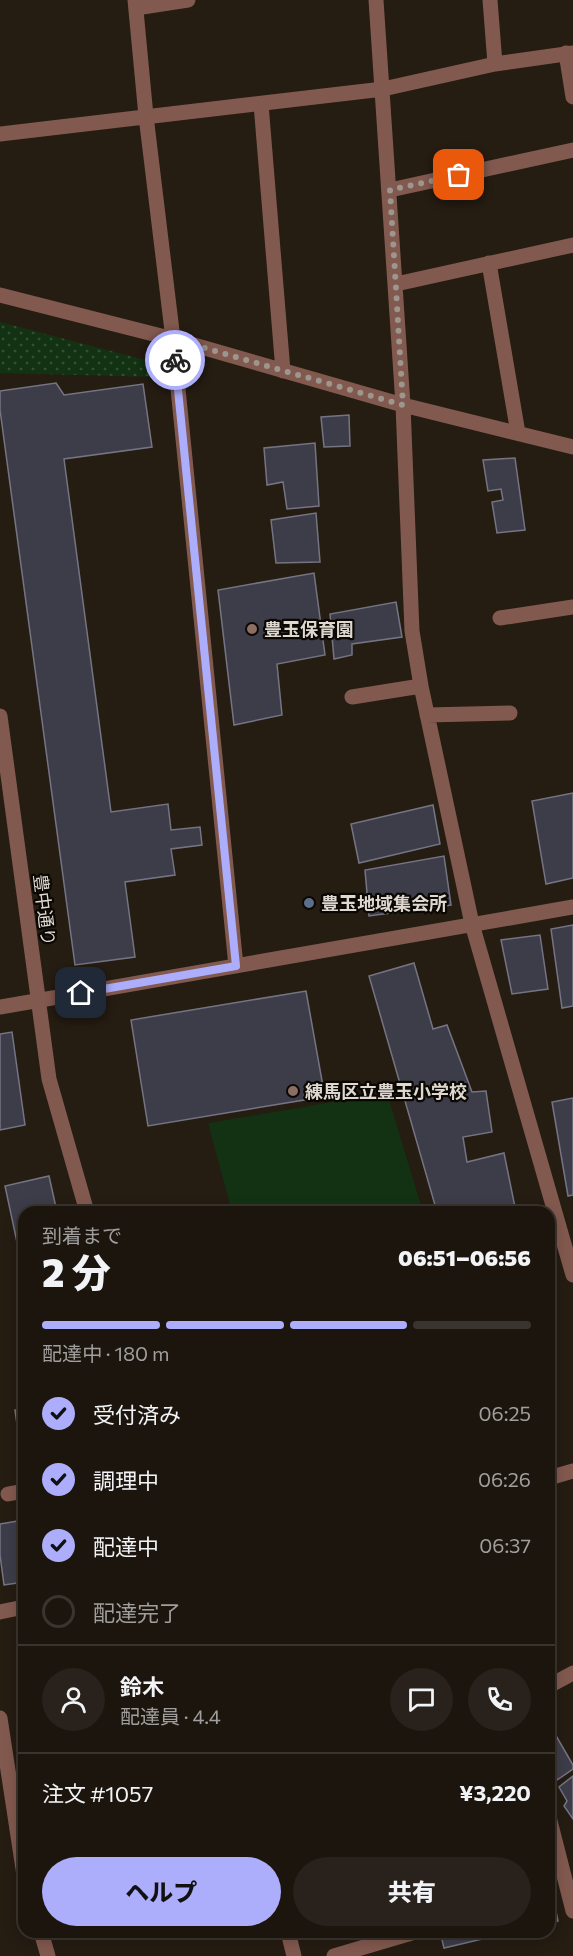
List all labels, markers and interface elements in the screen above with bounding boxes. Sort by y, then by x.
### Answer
pin [433,149,484,200]
icon: bag [442,158,475,191]
courier [145,330,205,390]
icon: bike [159,344,192,377]
place label: 豊玉保育園 [264,618,354,640]
marker: 豊玉保育園 [245,622,259,636]
street label: 豊中通り [30,873,60,947]
place label: 豊玉地域集会所 [321,892,447,914]
marker: 豊玉地域集会所 [302,896,316,910]
pin [55,967,106,1018]
icon: home [64,976,97,1009]
place label: 練馬区立豊玉小学校 [305,1080,467,1102]
marker: 練馬区立豊玉小学校 [286,1084,300,1098]
text: 到着まで [42,1223,122,1247]
text: 06:51–06:56 [398,1244,531,1271]
text: 2 分 [42,1247,111,1295]
text: 配達中 · 180 m [42,1341,169,1365]
icon: check [42,1397,75,1430]
text: 受付済み [93,1401,181,1428]
text: 06:25 [479,1401,531,1425]
icon: check [42,1463,75,1496]
text: 調理中 [93,1467,159,1494]
text: 06:26 [478,1467,531,1491]
icon: check [42,1529,75,1562]
text: 配達中 [93,1533,159,1560]
text: 06:37 [479,1533,531,1557]
text: 配達完了 [93,1599,181,1626]
button: person [42,1668,105,1731]
button: chat [390,1668,453,1731]
button: phone [468,1668,531,1731]
text: 鈴木 [120,1673,164,1700]
text: 配達員 · 4.4 [120,1704,221,1728]
text: ¥3,220 [459,1779,531,1806]
text: 注文 #1057 [42,1780,153,1807]
button: ヘルプ [42,1857,281,1926]
button: 共有 [293,1857,531,1926]

